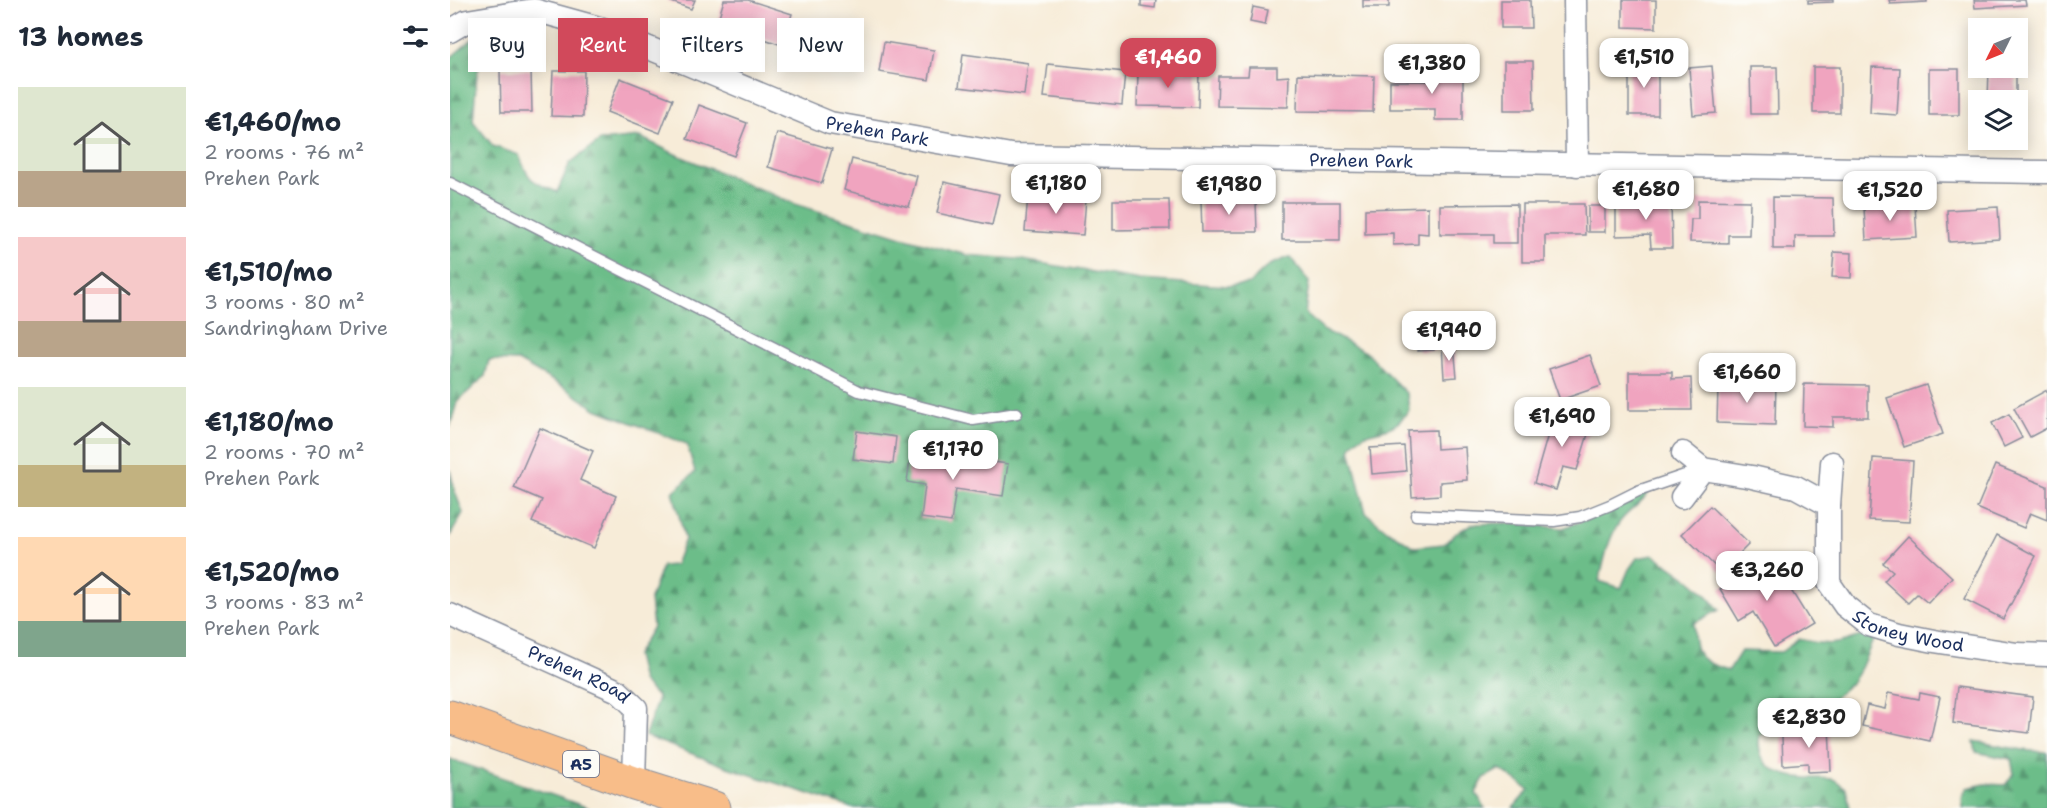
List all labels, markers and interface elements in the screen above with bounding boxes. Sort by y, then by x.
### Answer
chip: Buy [468,18,546,72]
chip: Rent [558,18,648,72]
chip: Filters [660,18,765,72]
chip: New [777,18,864,72]
north arrow [1968,18,2028,78]
map controls [1968,18,2028,150]
text: 13 homes [18,19,144,54]
icon: filters [399,20,432,53]
pin: €1,460 [1119,38,1217,89]
pin: €1,510 [1595,38,1693,89]
text: €1,460 [1134,44,1202,70]
pin: €1,380 [1383,44,1481,95]
text: €1,510 [1613,44,1675,70]
text: €1,380 [1398,50,1466,76]
button: layers [1968,90,2028,150]
text: €1,460/mo [204,104,341,139]
street label: Prehen Park [824,110,931,152]
icon: home [66,111,138,183]
text: 2 rooms · 76 m² [204,139,364,165]
street label: Prehen Park [1309,148,1414,174]
pin: €1,180 [1007,164,1105,215]
text: Prehen Park [204,165,320,191]
pin: €1,980 [1180,165,1278,216]
text: €1,180 [1025,170,1087,196]
pin: €1,680 [1597,170,1695,221]
text: €1,980 [1196,171,1262,197]
pin: €1,520 [1841,171,1939,222]
text: €1,680 [1612,176,1680,202]
text: €1,520 [1857,177,1923,203]
text: €1,510/mo [204,254,333,289]
icon: home [66,261,138,333]
text: 3 rooms · 80 m² [204,289,365,315]
pin: €1,940 [1400,311,1498,362]
text: Sandringham Drive [204,315,388,341]
text: €1,940 [1416,317,1482,343]
pin: €1,660 [1698,353,1796,404]
text: €1,660 [1713,359,1781,385]
pin: €1,690 [1513,397,1611,448]
text: €1,690 [1528,403,1596,429]
text: €1,180/mo [204,404,334,439]
icon: home [66,411,138,483]
pin: €1,170 [904,430,1002,481]
text: €1,170 [922,436,984,462]
text: 2 rooms · 70 m² [204,439,365,465]
text: Prehen Park [204,465,320,491]
pin: €3,260 [1718,551,1816,602]
text: €1,520/mo [204,554,340,589]
text: €3,260 [1730,557,1804,583]
icon: home [66,561,138,633]
text: 3 rooms · 83 m² [204,589,364,615]
street label: Stoney Wood [1847,604,1966,658]
text: Prehen Park [204,615,320,641]
street label: Prehen Road [524,640,636,709]
pin: €2,830 [1760,698,1858,749]
text: €2,830 [1772,704,1846,730]
road number: A5 [563,751,599,777]

